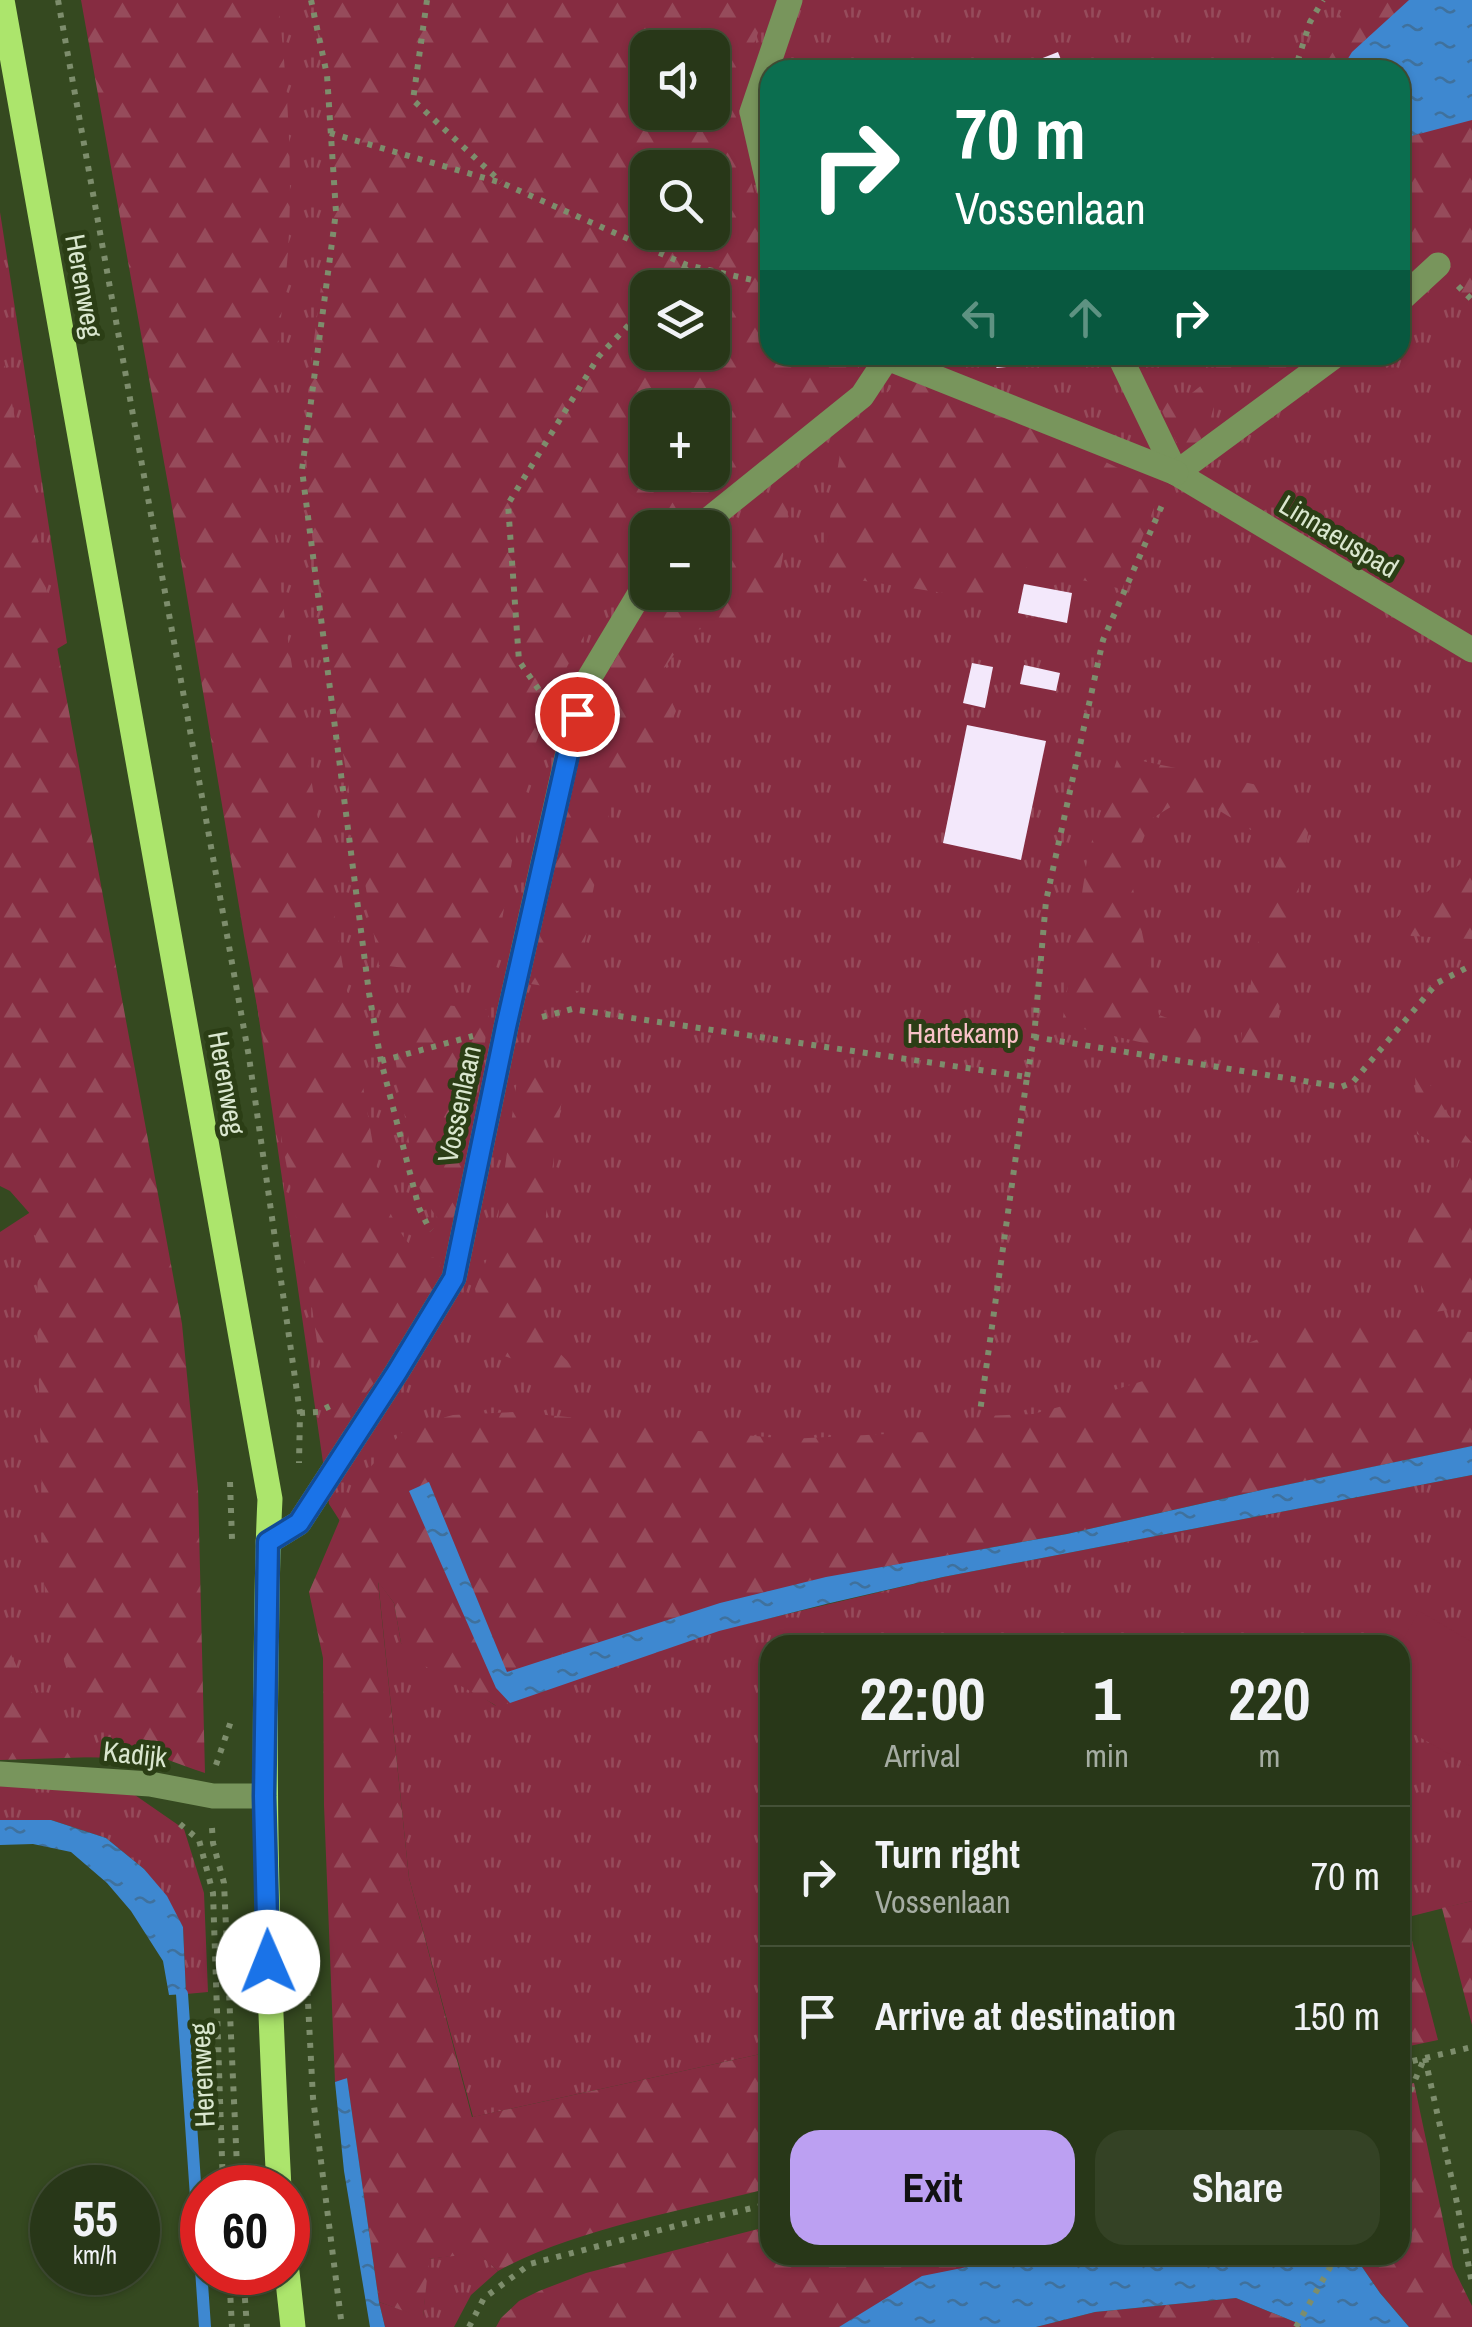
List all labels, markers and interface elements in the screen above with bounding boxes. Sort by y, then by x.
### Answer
map controls [630,30,730,610]
button: sound [630,30,730,130]
text: 70 m [955,87,1086,181]
icon: right [790,100,920,230]
button: search [630,150,730,250]
text: Vossenlaan [955,177,1146,238]
street label: Herenweg [56,231,112,341]
button: layers [630,270,730,370]
icon: left [953,290,1008,345]
icon: ahead [1058,290,1113,345]
icon: right [1163,290,1218,345]
button: + [630,390,730,490]
street label: Linnaeuspad [1272,486,1406,586]
button: − [630,510,730,610]
pin [535,672,620,757]
icon: arrive [550,687,605,742]
park label: Hartekamp [907,1014,1019,1052]
street label: Herenweg [199,1028,255,1138]
street label: Vossenlaan [428,1042,490,1166]
text: 22:00 [860,1658,985,1739]
text: 1 [1093,1658,1121,1739]
text: 220 [1228,1658,1310,1739]
street label: Kadijk [101,1732,169,1776]
text: Arrival [885,1734,960,1777]
text: min [1085,1734,1129,1777]
text: m [1258,1734,1280,1777]
text: Turn right [875,1829,1020,1880]
icon: right [790,1849,845,1904]
text: 70 m [1311,1851,1380,1902]
text: Vossenlaan [875,1880,1011,1923]
position arrow [216,1910,320,2014]
icon: arrive [790,1989,845,2044]
text: Arrive at destination [875,1991,1176,2042]
text: 150 m [1293,1991,1380,2042]
street label: Herenweg [180,2022,224,2128]
button: Exit [790,2130,1075,2245]
button: Share [1095,2130,1380,2245]
speed limit sign: 60 [180,2165,310,2295]
text: 55 [72,2184,118,2252]
text: km/h [73,2238,117,2272]

